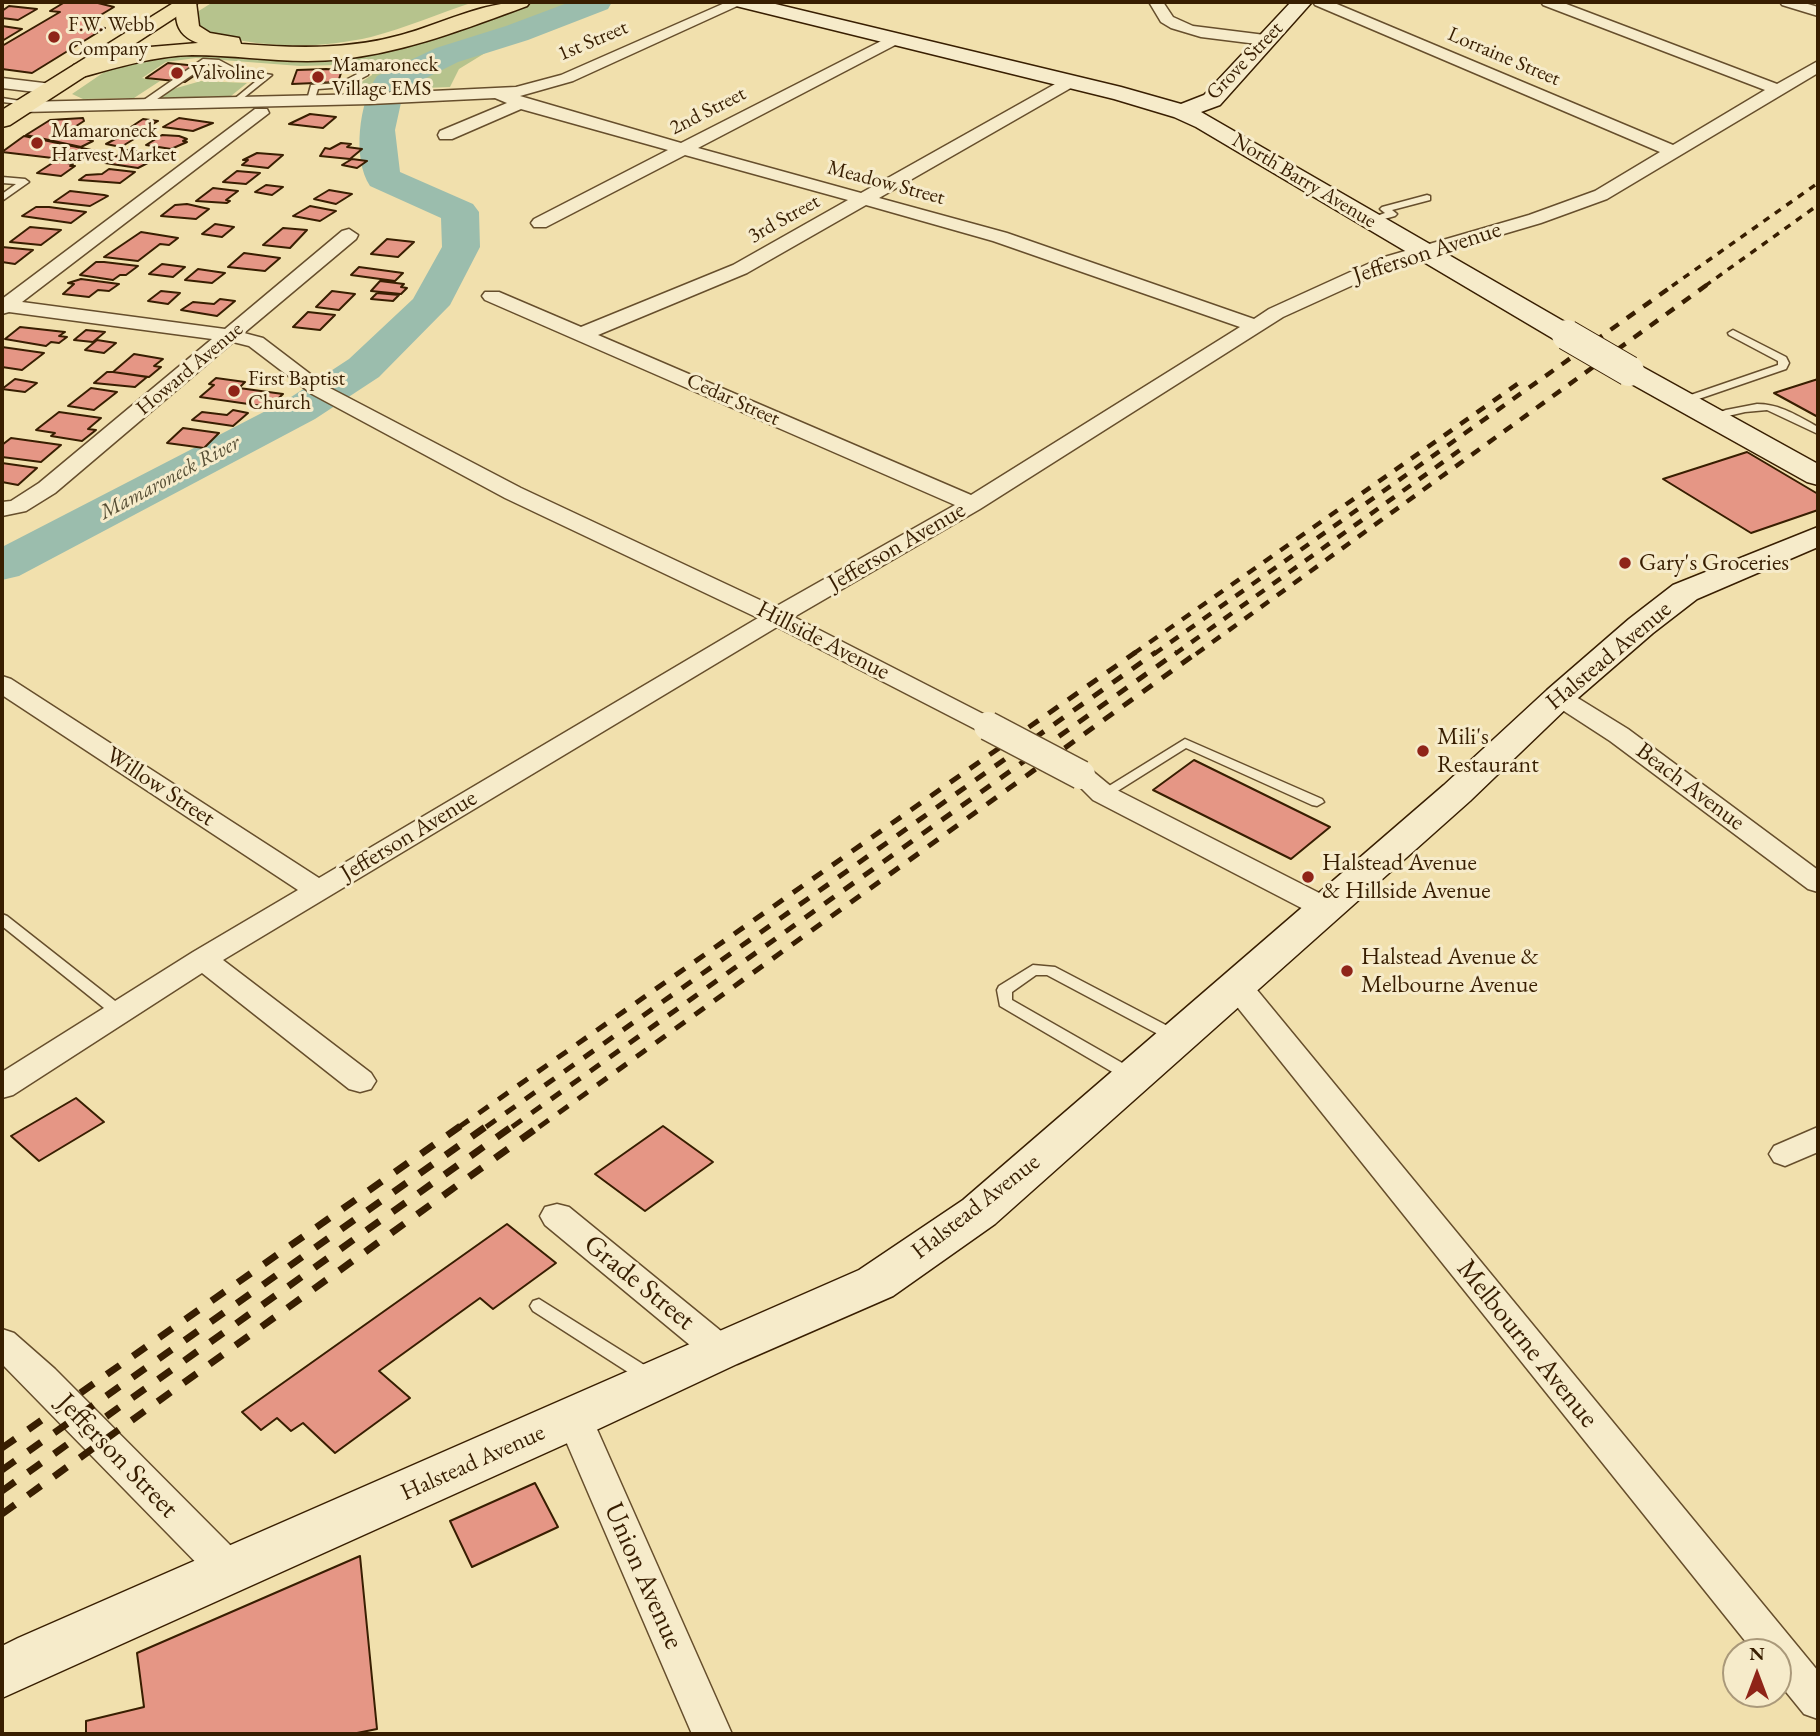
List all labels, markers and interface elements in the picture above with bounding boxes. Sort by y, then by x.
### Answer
place label: F.W. Webb Company [68,12,155,62]
street label: 1st Street [554,15,632,67]
street label: Grove Street [1201,16,1289,106]
street label: Lorraine Street [1444,22,1564,92]
marker: F.W. Webb Company [46,29,62,45]
place label: Mamaroneck Village EMS [332,52,438,102]
place label: Valvoline [191,60,265,86]
marker: Valvoline [169,65,185,81]
marker: Mamaroneck Village EMS [310,69,326,85]
street label: 2nd Street [666,81,750,141]
place label: Mamaroneck Harvest Market [51,118,176,168]
street label: North Barry Avenue [1227,128,1381,234]
marker: Mamaroneck Harvest Market [29,135,45,151]
street label: Meadow Street [825,155,947,211]
street label: 3rd Street [744,189,824,249]
street label: Jefferson Avenue [1349,215,1505,291]
street label: Howard Avenue [131,317,249,421]
place label: First Baptist Church [248,366,345,416]
street label: Cedar Street [683,368,783,432]
marker: First Baptist Church [226,383,242,399]
water label: Mamaroneck River [95,430,245,526]
street label: Jefferson Avenue [823,496,971,598]
place label: Gary's Groceries [1639,549,1789,577]
marker: Gary's Groceries [1617,555,1633,571]
street label: Hillside Avenue [752,595,894,687]
street label: Halstead Avenue [1540,595,1678,717]
place label: Mili's Restaurant [1437,723,1539,779]
street label: Beach Avenue [1630,737,1750,837]
street label: Willow Street [100,741,220,833]
marker: Mili's Restaurant [1415,743,1431,759]
street label: Jefferson Avenue [336,784,482,888]
place label: Halstead Avenue & Hillside Avenue [1322,849,1491,905]
marker: Halstead Avenue & Hillside Avenue [1300,869,1316,885]
place label: Halstead Avenue & Melbourne Avenue [1361,943,1539,999]
marker: Halstead Avenue & Melbourne Avenue [1339,963,1355,979]
street label: Halstead Avenue [906,1148,1046,1266]
street label: Grade Street [577,1228,701,1338]
street label: Melbourne Avenue [1449,1253,1605,1435]
street label: Jefferson Street [49,1386,185,1526]
street label: Halstead Avenue [396,1418,550,1508]
street label: Union Avenue [596,1497,690,1655]
north arrow [1722,1638,1792,1708]
text: N [1749,1641,1765,1666]

